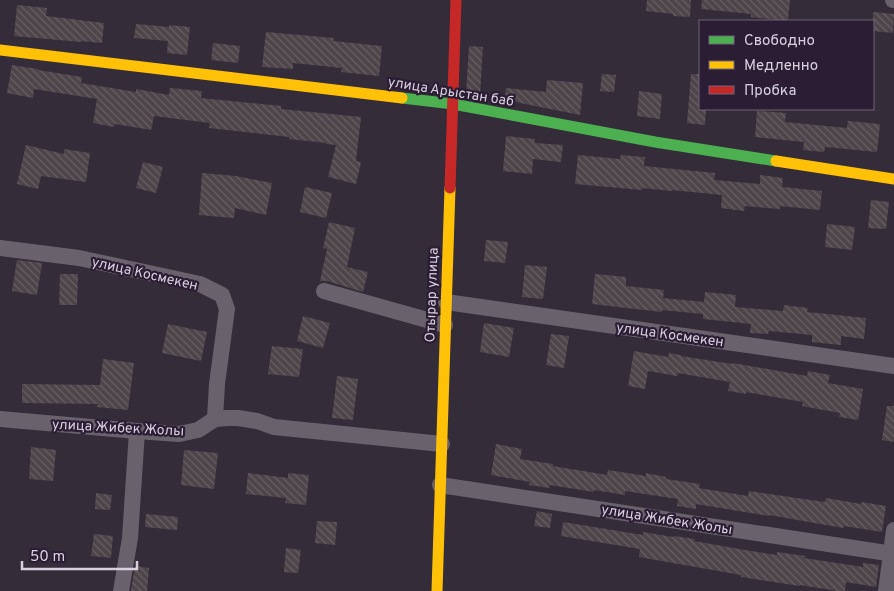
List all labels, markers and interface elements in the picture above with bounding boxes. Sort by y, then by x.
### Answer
legend [699,20,874,110]
text: Свободно [744,32,815,51]
text: Медленно [744,57,818,76]
street label: улица Арыстан баб [387,74,515,111]
text: Пробка [744,82,796,101]
street label: Отырар улица [422,247,443,343]
street label: улица Космекен [90,254,199,295]
street label: улица Космекен [615,320,725,351]
street label: улица Жибек Жолы [51,417,184,440]
street label: улица Жибек Жолы [600,502,733,539]
scale bar [22,538,138,570]
text: 50 m [30,548,65,567]

